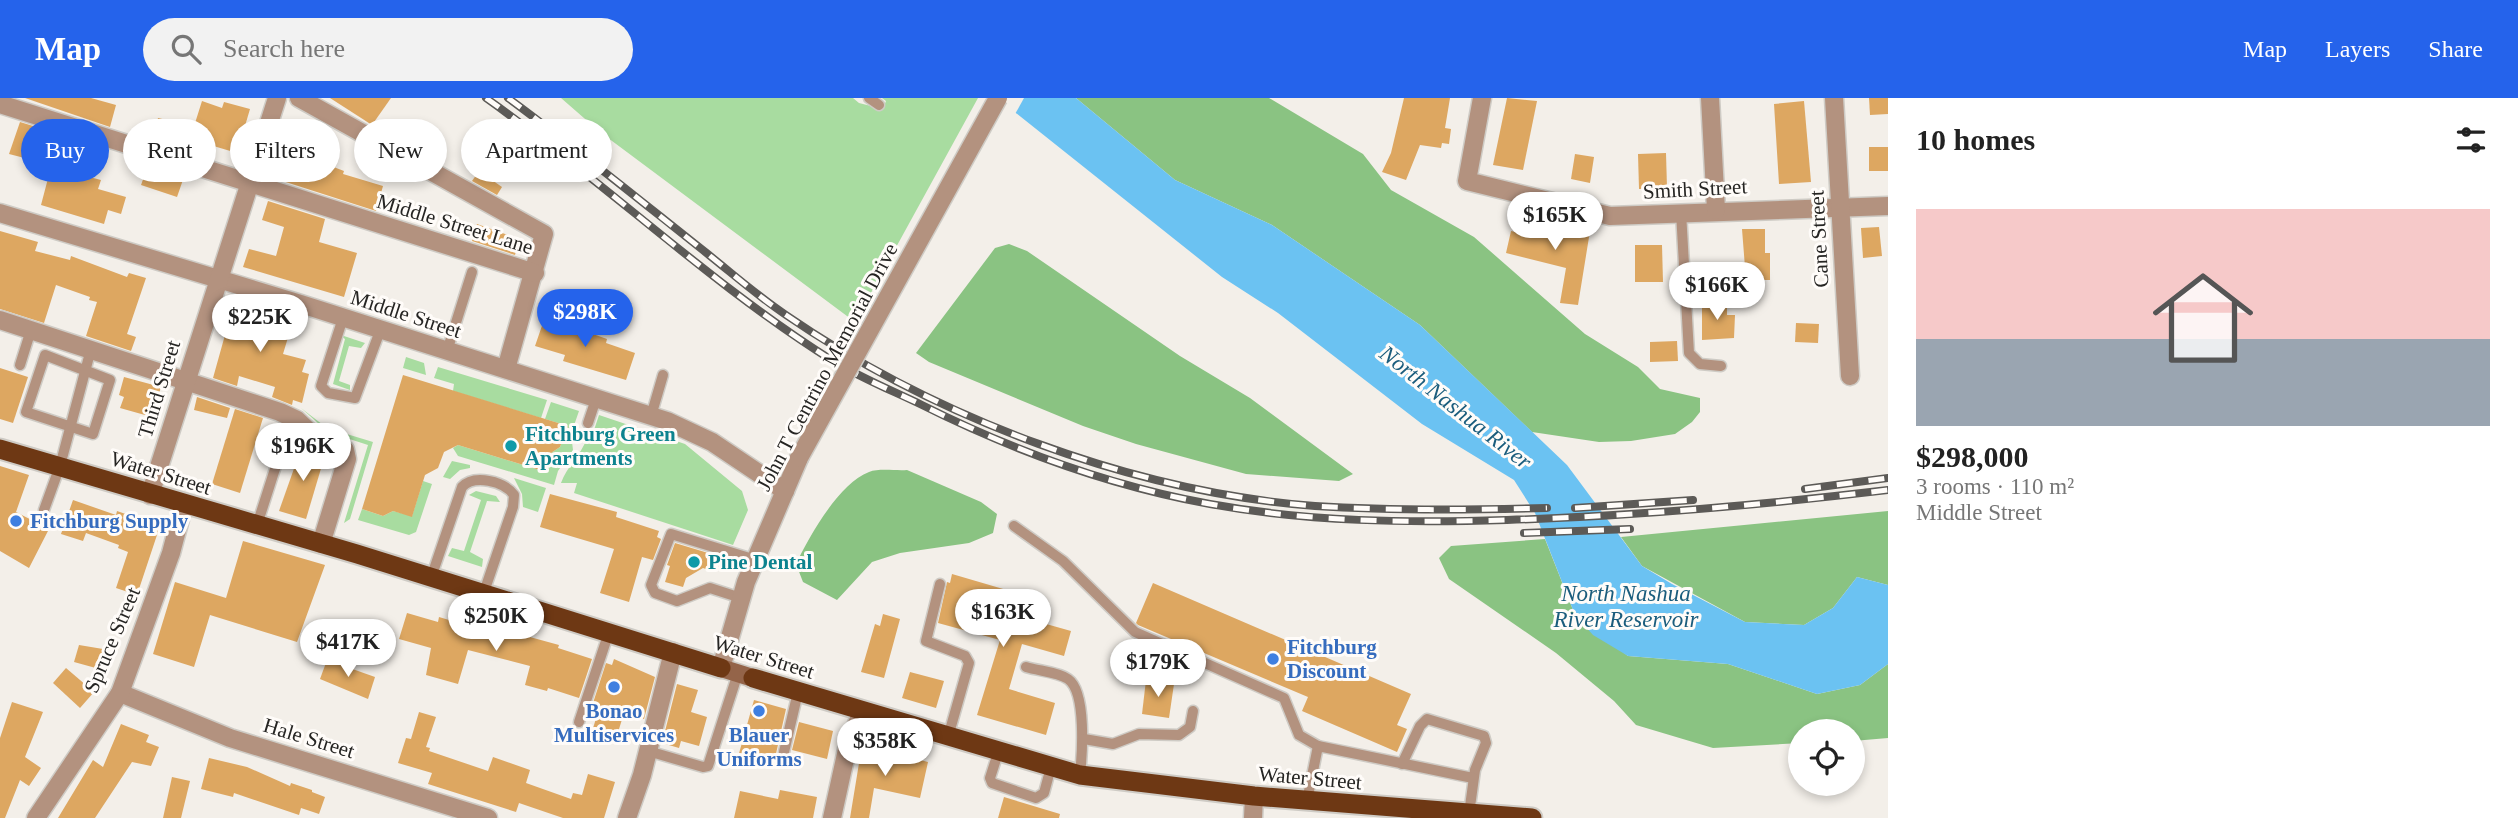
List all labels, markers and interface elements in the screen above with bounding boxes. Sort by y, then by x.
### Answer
search box [143,18,633,81]
icon: search [167,30,205,68]
text: Map [35,31,101,67]
text: Search here [223,34,345,63]
text: Map [2243,36,2287,62]
text: Layers [2325,36,2390,62]
text: Share [2428,36,2483,62]
chip: Buy [21,119,109,182]
chip: Rent [123,119,216,182]
chip: Filters [230,119,340,182]
chip: New [354,119,447,182]
chip: Apartment [461,119,612,182]
icon: filters [2452,121,2490,159]
text: 10 homes [1916,123,2035,156]
street label: Smith Street [1642,174,1748,204]
street label: Middle Street Lane [374,189,536,259]
street label: Cane Street [1804,190,1834,288]
pin: $165K [1506,192,1604,252]
text: $165K [1523,202,1587,227]
street label: John T Centrino Memorial Drive [751,239,903,495]
icon: home [2140,255,2266,381]
pin: $166K [1668,262,1766,322]
text: $166K [1685,272,1749,297]
street label: Middle Street [348,285,464,343]
pin: $298K [536,289,634,349]
pin: $225K [211,294,309,354]
text: $298K [553,299,617,324]
text: $225K [228,304,292,329]
street label: Third Street [133,337,185,441]
water label: North Nashua River [1374,340,1537,475]
place label: Fitchburg Green Apartments [525,422,676,470]
pin: $196K [254,424,352,483]
text: $196K [271,433,335,458]
marker: Fitchburg Green Apartments [503,438,519,454]
text: $298,000 [1916,440,2029,473]
street label: Water Street [108,446,214,500]
text: 3 rooms · 110 m² [1916,474,2074,499]
text: Middle Street [1916,500,2042,525]
place label: Fitchburg Supply [30,509,189,533]
marker: Fitchburg Supply [8,513,24,529]
place label: Pine Dental [708,550,813,574]
marker: Pine Dental [686,554,702,570]
water label: North Nashua River Reservoir [1553,581,1700,632]
street label: Spruce Street [79,583,145,696]
pin: $163K [954,589,1052,649]
pin: $250K [447,594,545,653]
text: $163K [971,599,1035,624]
text: $250K [464,603,528,628]
pin: $417K [299,620,397,679]
text: $417K [316,629,380,654]
street label: Water Street [711,630,817,684]
place label: Fitchburg Discount [1287,635,1377,683]
pin: $179K [1109,640,1207,699]
text: $179K [1126,649,1190,674]
marker: Fitchburg Discount [1265,651,1281,667]
marker: Bonao Multiservices [606,679,622,695]
place label: Bonao Multiservices [554,699,674,747]
marker: Blauer Uniforms [751,703,767,719]
street label: Hale Street [261,713,358,763]
pin: $358K [836,718,934,778]
map controls [1788,719,1865,796]
button: locate [1788,719,1865,796]
place label: Blauer Uniforms [716,723,802,771]
text: $358K [853,728,917,753]
street label: Water Street [1257,762,1363,794]

